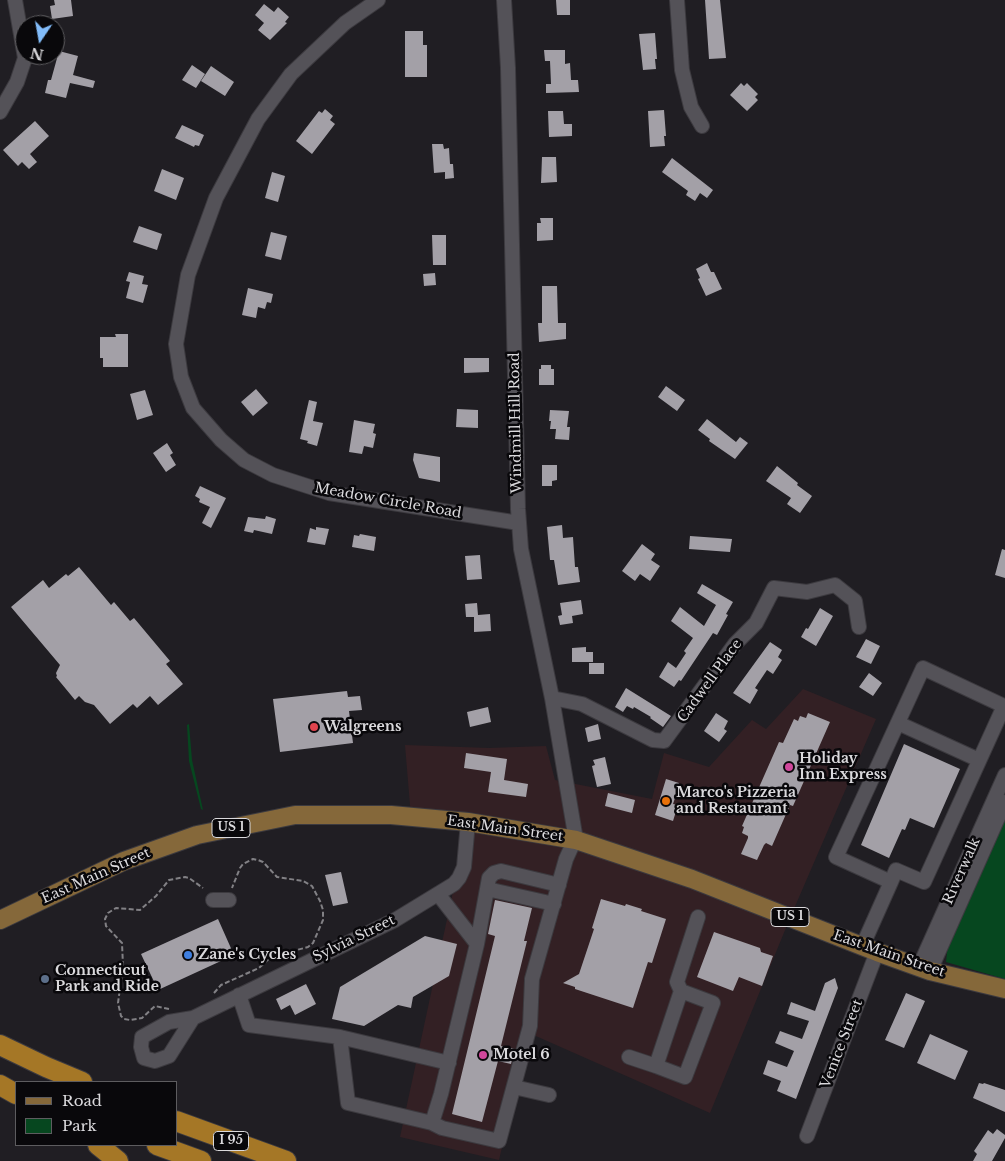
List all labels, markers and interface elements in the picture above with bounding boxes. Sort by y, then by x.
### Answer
north arrow [15,15,65,65]
text: N [29,44,45,64]
street label: Windmill Hill Road [506,352,526,494]
street label: Meadow Circle Road [313,480,463,522]
street label: Cadwell Place [674,636,746,726]
place label: Walgreens [324,719,401,735]
marker: Walgreens [308,721,320,733]
place label: Holiday Inn Express [799,751,887,784]
marker: Holiday Inn Express [783,761,795,773]
place label: Marco's Pizzeria and Restaurant [676,785,796,818]
marker: Marco's Pizzeria and Restaurant [660,795,672,807]
street label: East Main Street [446,813,564,845]
road number: US 1 [212,818,250,838]
street label: Riverwalk [940,835,984,907]
street label: East Main Street [39,845,153,907]
road number: US 1 [771,908,809,926]
street label: Sylvia Street [310,912,398,966]
street label: East Main Street [831,927,947,981]
place label: Zane's Cycles [198,947,296,963]
marker: Zane's Cycles [182,949,194,961]
place label: Connecticut Park and Ride [55,963,159,996]
marker: Connecticut Park and Ride [39,973,51,985]
street label: Venice Street [817,997,867,1091]
place label: Motel 6 [493,1047,550,1063]
marker: Motel 6 [477,1049,489,1061]
legend [15,1081,178,1146]
text: Road [62,1091,102,1110]
text: Park [62,1116,97,1135]
road number: I 95 [214,1132,248,1150]

